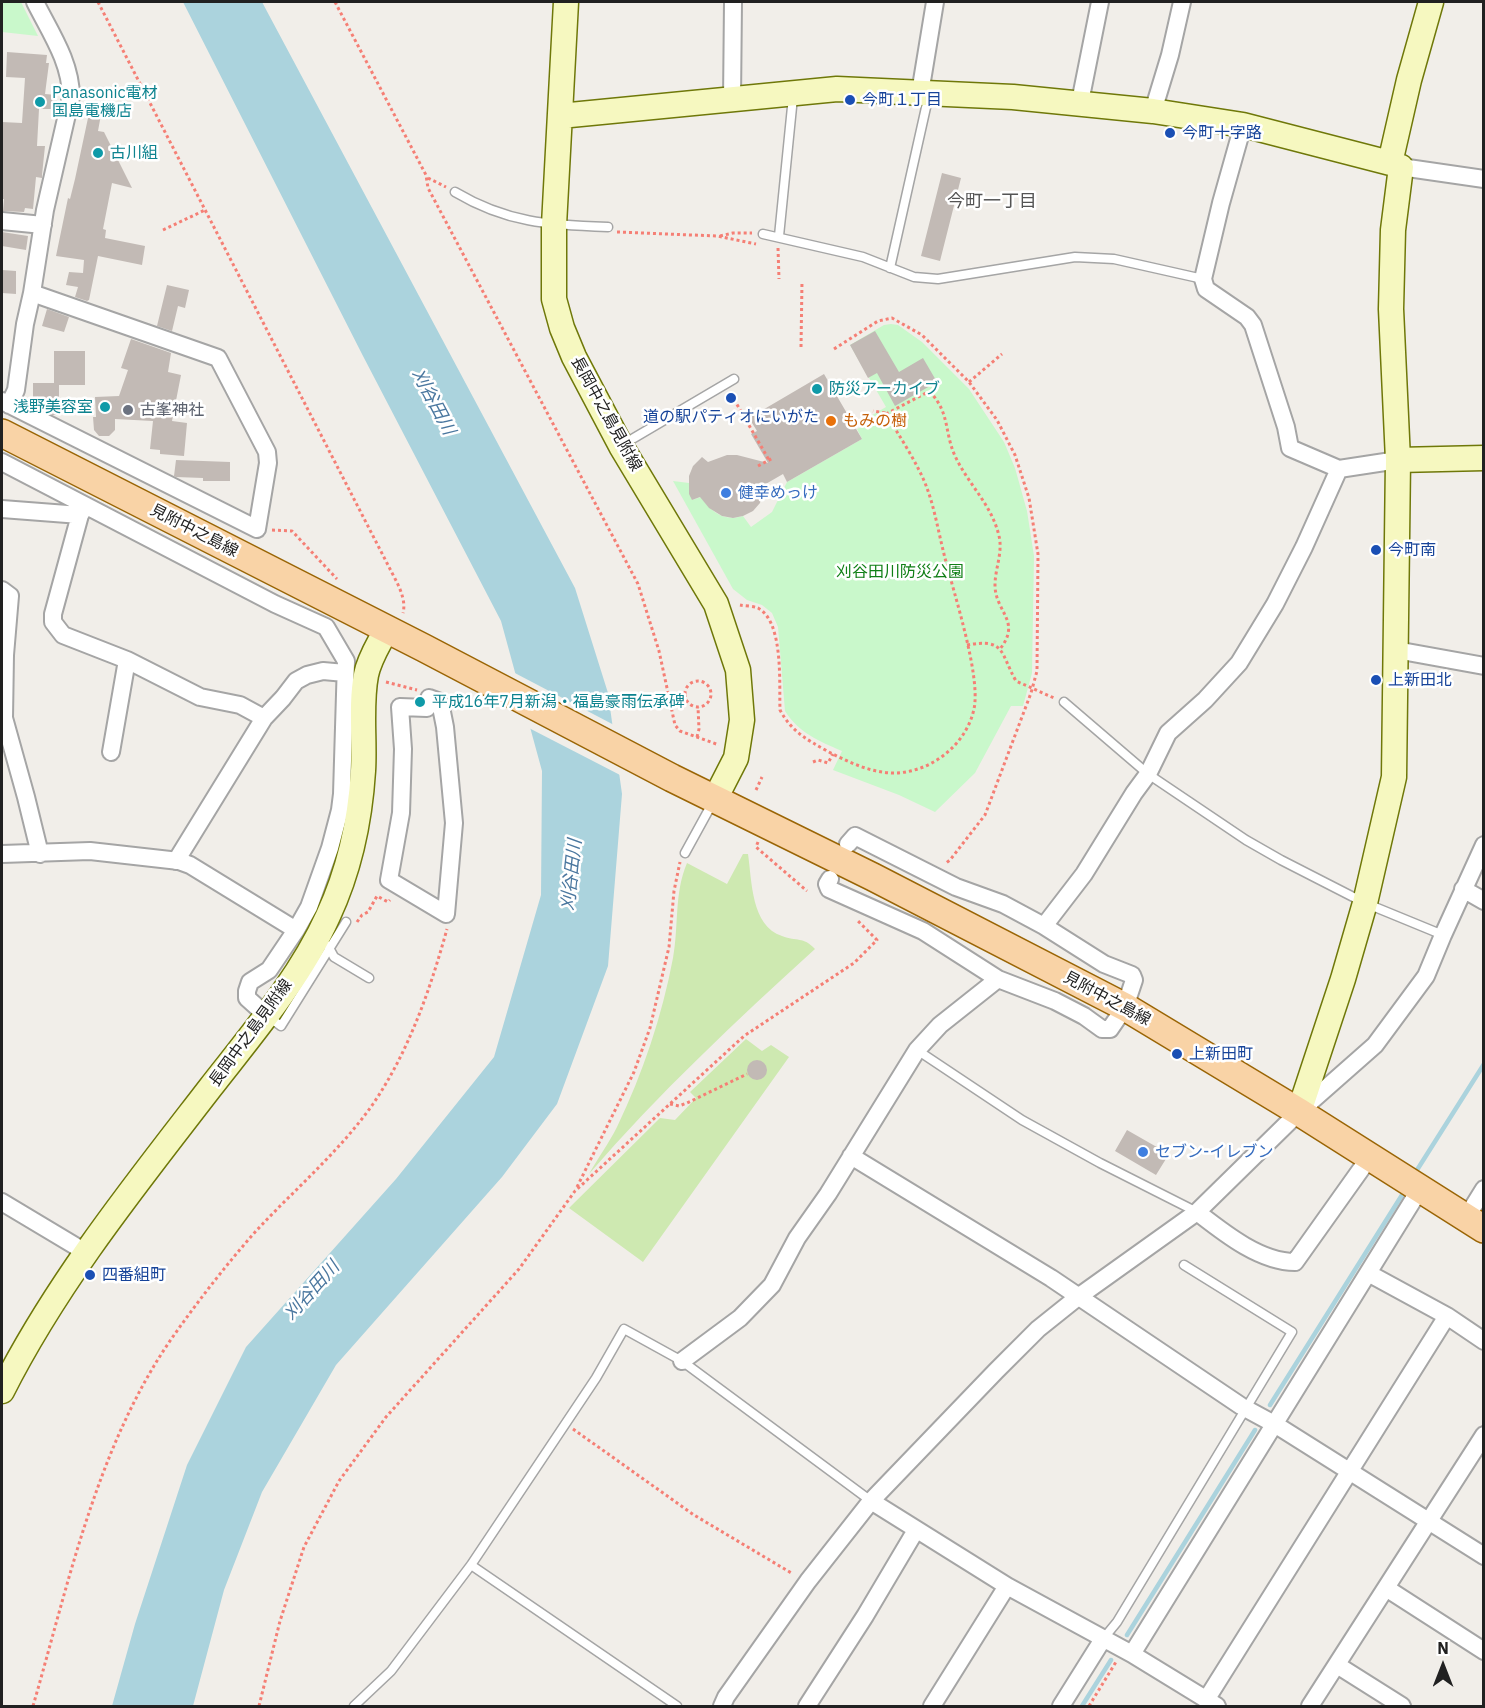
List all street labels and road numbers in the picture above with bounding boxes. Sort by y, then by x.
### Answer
street label: 長岡中之島見附線 [567,353,645,475]
street label: 見附中之島線 [147,501,241,561]
street label: 見附中之島線 [1060,968,1154,1030]
street label: 長岡中之島見附線 [206,976,296,1090]

